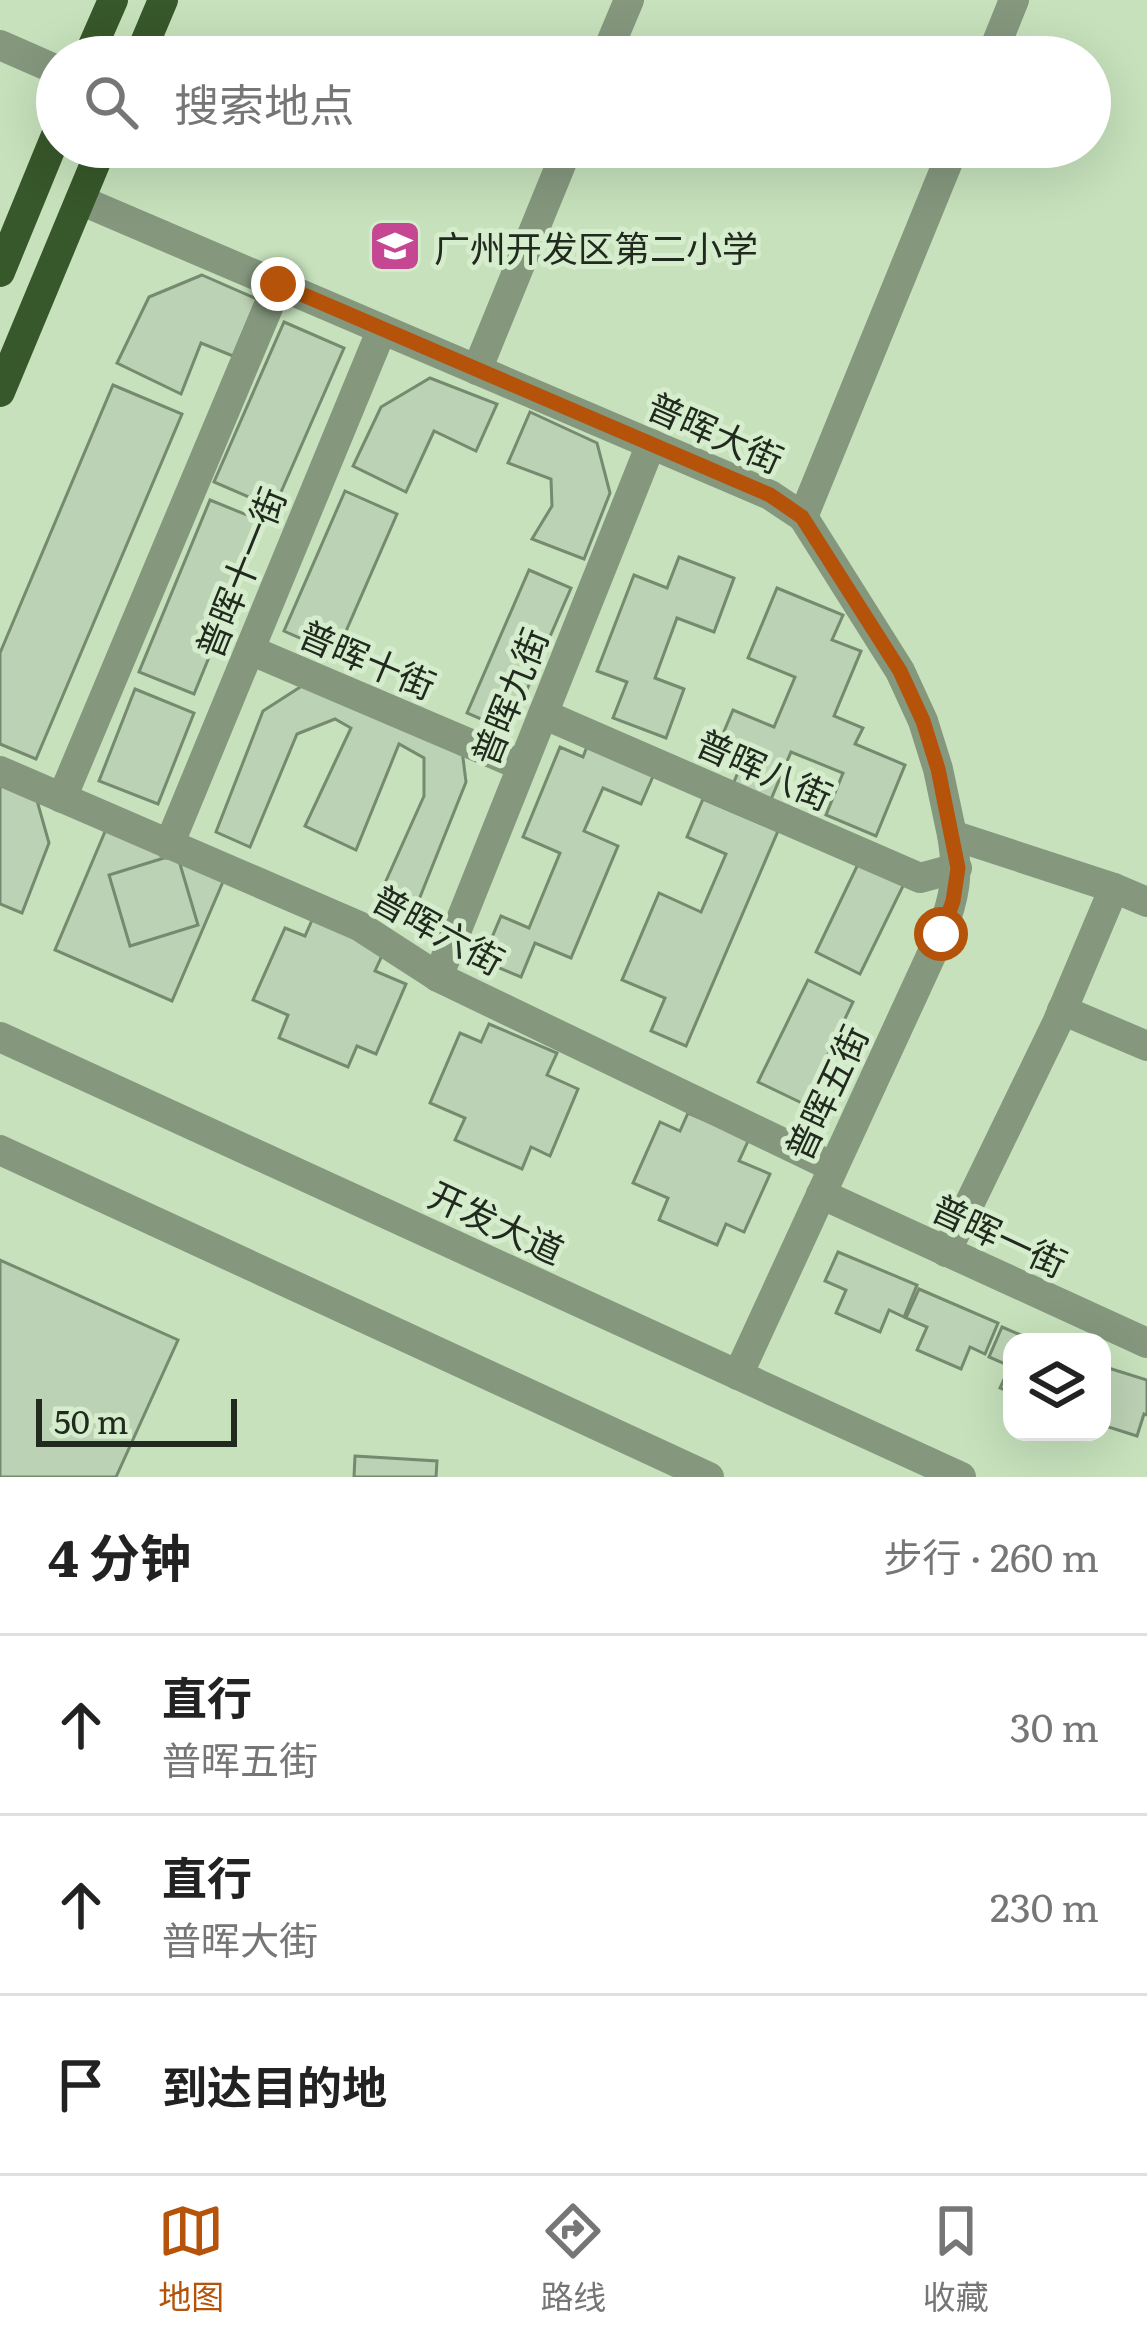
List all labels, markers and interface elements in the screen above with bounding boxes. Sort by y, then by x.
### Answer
search box [36,36,1111,168]
icon: search [78,69,144,135]
text: 搜索地点 [174,69,354,136]
school or university icon: 广州开发区第二小学 [367,218,423,274]
place label: 广州开发区第二小学 [434,220,758,273]
route end [251,257,305,311]
street label: 普晖大街 [639,378,793,484]
street label: 普晖十一街 [181,479,297,665]
street label: 普晖十街 [291,605,445,711]
street label: 普晖九街 [456,619,560,773]
street label: 普晖八街 [688,715,842,821]
street label: 普晖六街 [363,870,515,986]
route start [914,907,968,961]
street label: 普晖五街 [771,1016,879,1168]
street label: 开发大道 [421,1167,573,1275]
street label: 普晖一街 [924,1180,1076,1288]
map controls [1003,1333,1111,1441]
button: layers [1003,1333,1111,1441]
scale bar [36,1393,237,1446]
text: 50 m [54,1395,128,1444]
text: 4 分钟 [48,1517,191,1593]
text: 步行 · 260 m [884,1526,1099,1584]
text: 直行 [162,1662,252,1729]
icon: ahead [48,1692,114,1758]
text: 30 m [1010,1696,1099,1754]
text: 普晖五街 [162,1729,318,1787]
text: 直行 [162,1842,252,1909]
icon: ahead [48,1872,114,1938]
text: 230 m [990,1876,1099,1934]
text: 普晖大街 [162,1909,318,1967]
text: 到达目的地 [162,2051,387,2118]
icon: arrive [48,2052,114,2118]
tab: 地图 [158,2198,224,2319]
tab: 路线 [540,2198,606,2319]
tab: 收藏 [923,2198,989,2319]

